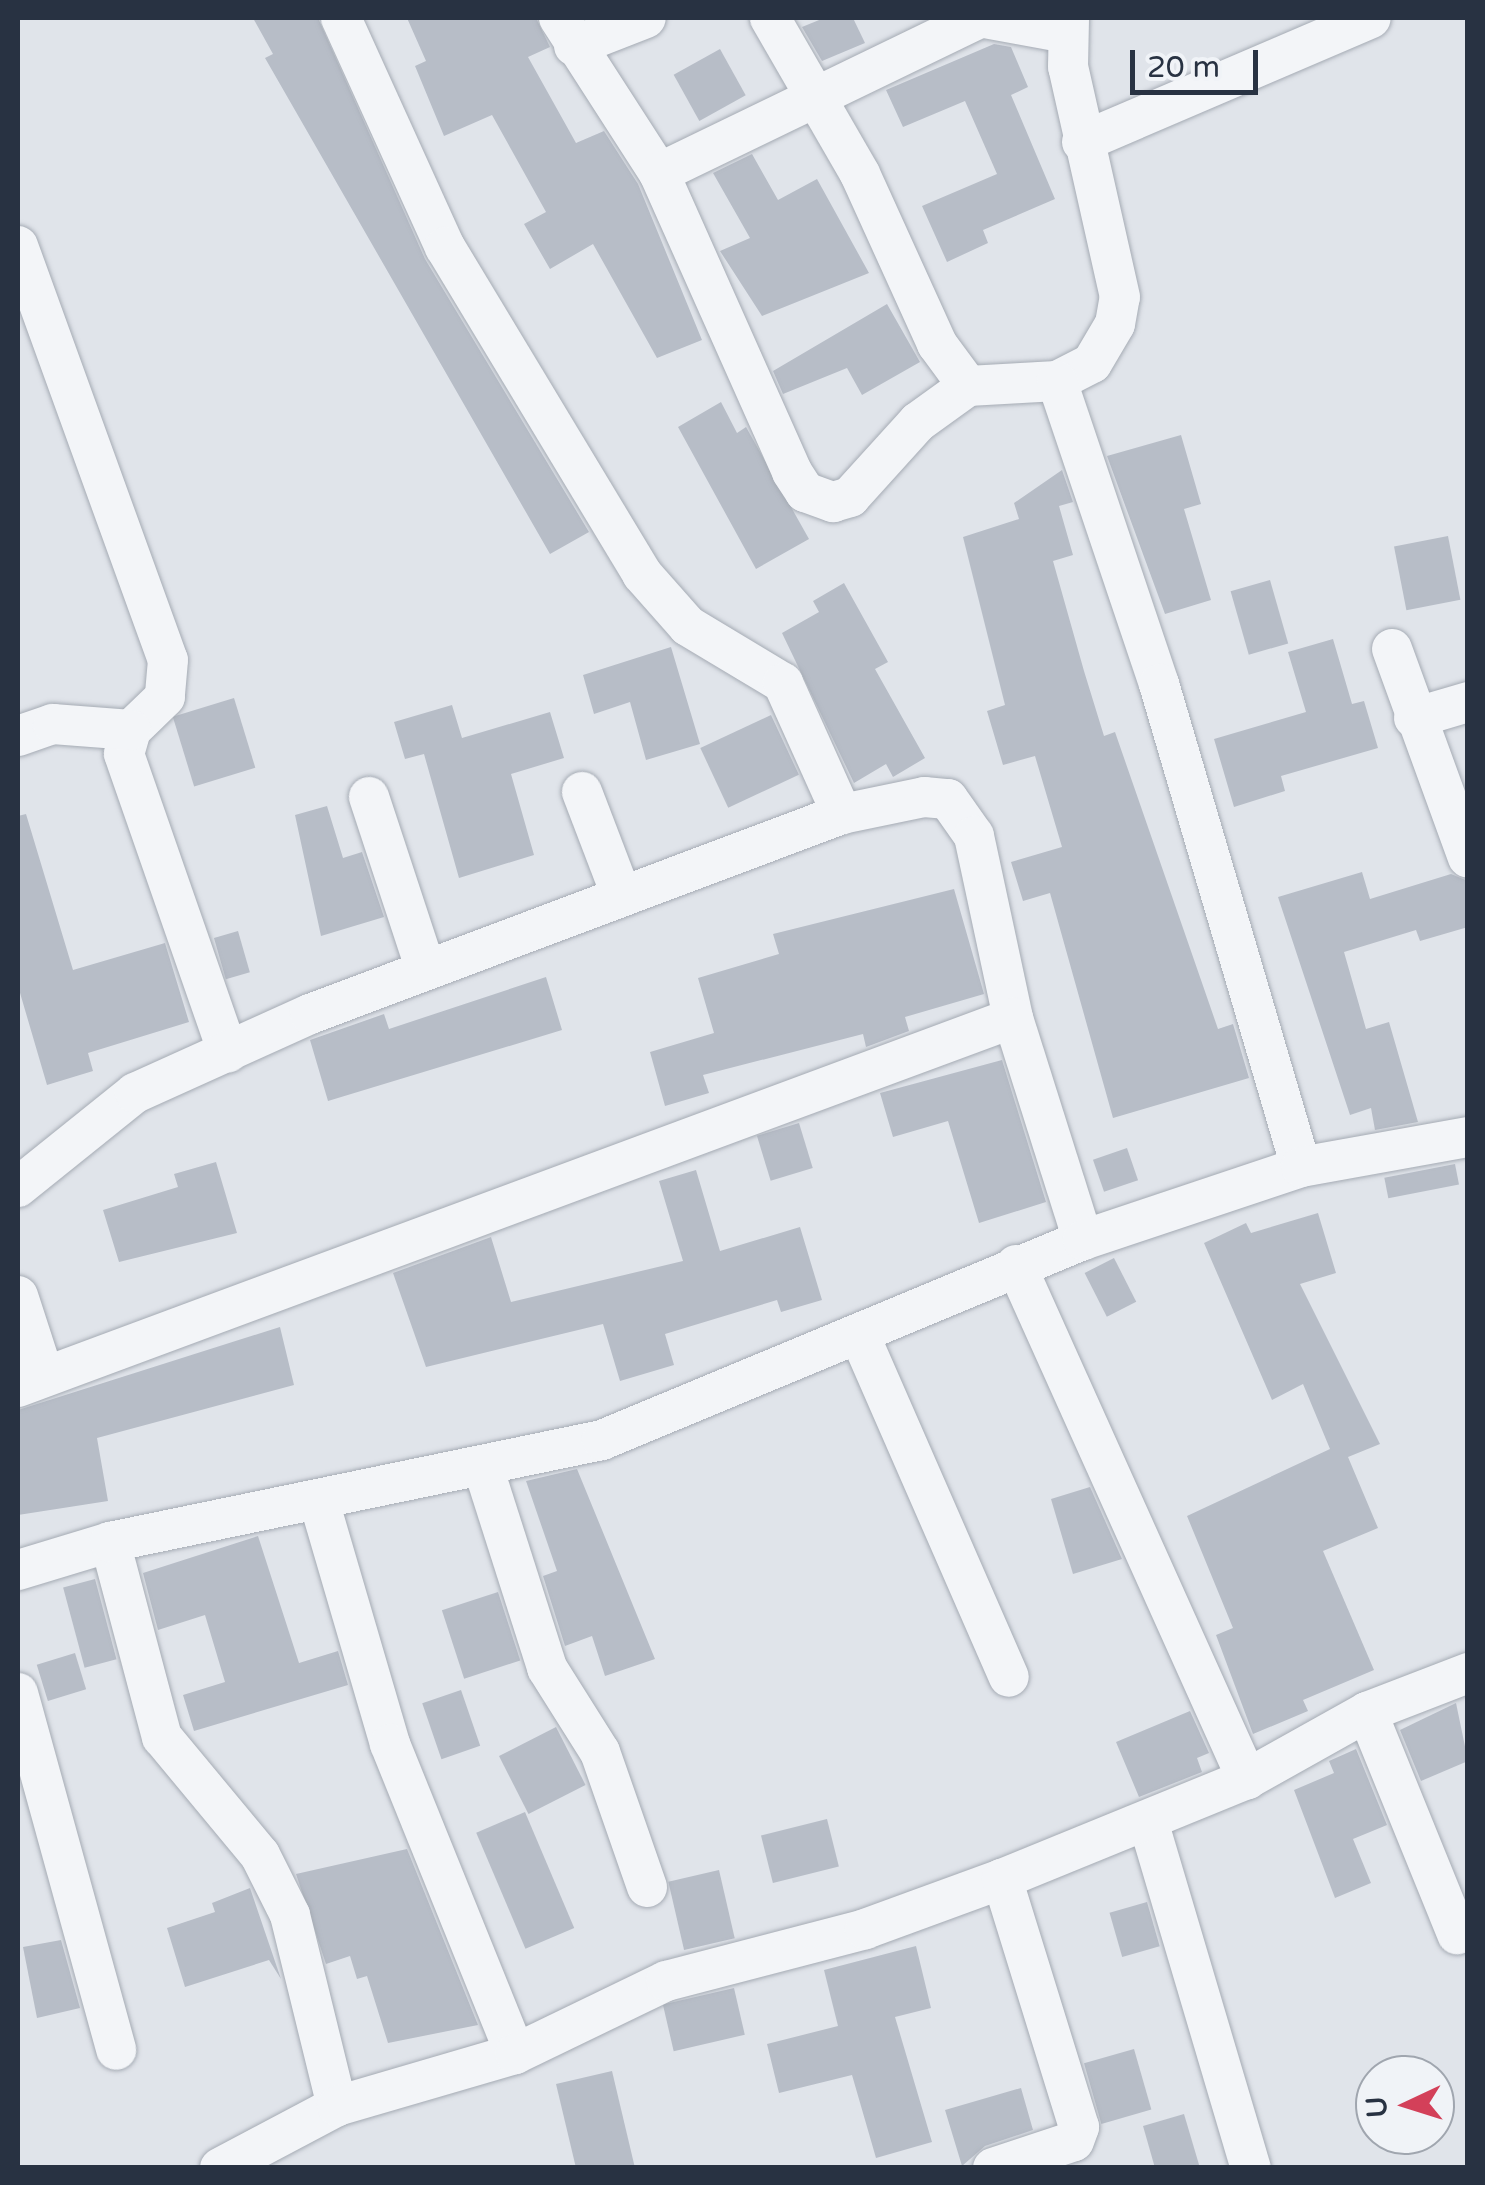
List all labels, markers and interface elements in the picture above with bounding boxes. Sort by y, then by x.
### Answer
scale bar [1135,30,1262,92]
text: 20 m [1147,49,1220,86]
north arrow [1355,2055,1455,2155]
text: U [1359,2095,1395,2119]

